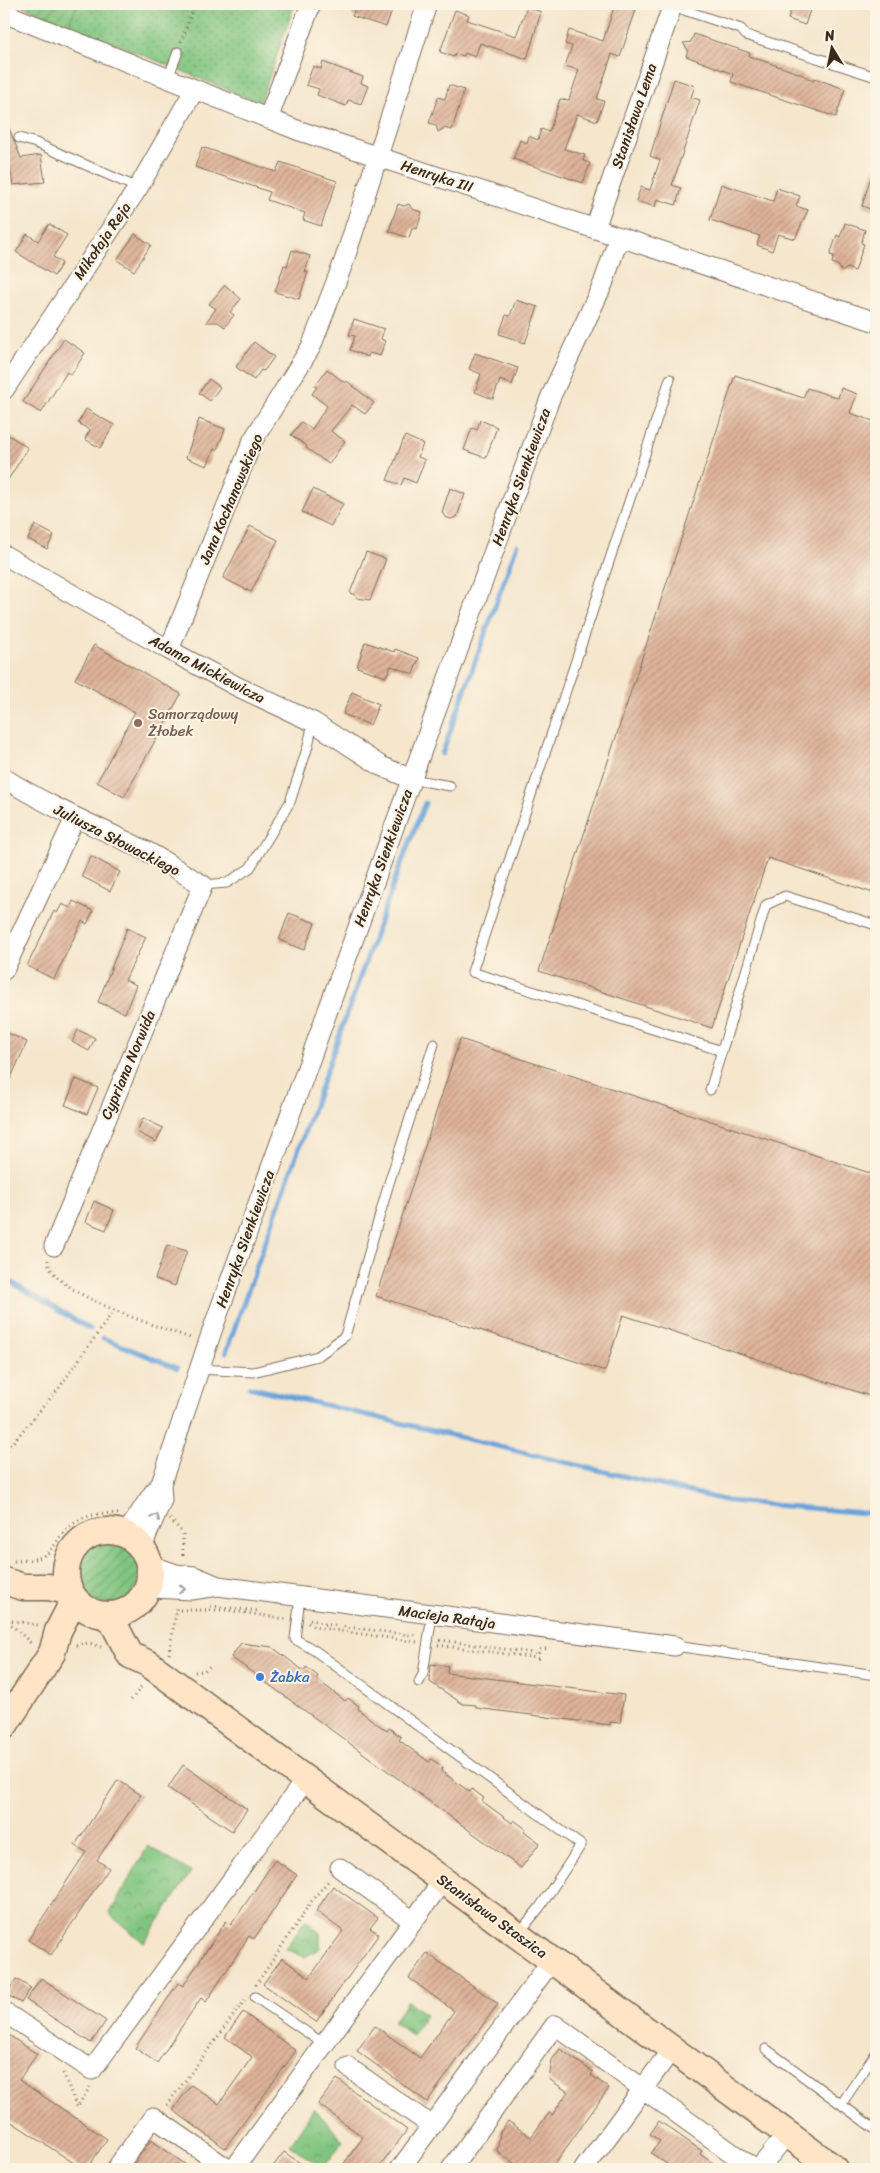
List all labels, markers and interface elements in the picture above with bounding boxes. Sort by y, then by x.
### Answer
north arrow [808,22,858,72]
text: N [822,22,837,49]
street label: Stanisława Lema [604,59,664,172]
street label: Henryka III [397,152,477,200]
street label: Mikołaja Reja [66,196,138,285]
street label: Henryka Sienkiewicza [484,404,558,550]
street label: Jana Kochanowskiego [191,429,270,569]
street label: Adama Mickiewicza [143,627,270,711]
place label: Samorządowy Żłobek [148,701,239,744]
marker: Samorządowy Żłobek [132,717,144,729]
street label: Henryka Sienkiewicza [346,785,420,931]
street label: Juliusza Słowackiego [48,796,185,883]
street label: Cypriana Norwida [93,1006,163,1124]
street label: Henryka Sienkiewicza [208,1166,282,1312]
one-way arrow [149,1513,160,1522]
one-way arrow [178,1584,186,1595]
street label: Macieja Rataja [397,1597,498,1637]
place label: Żabka [270,1664,310,1690]
marker: Żabka [254,1671,266,1683]
street label: Stanisława Staszica [431,1867,553,1966]

